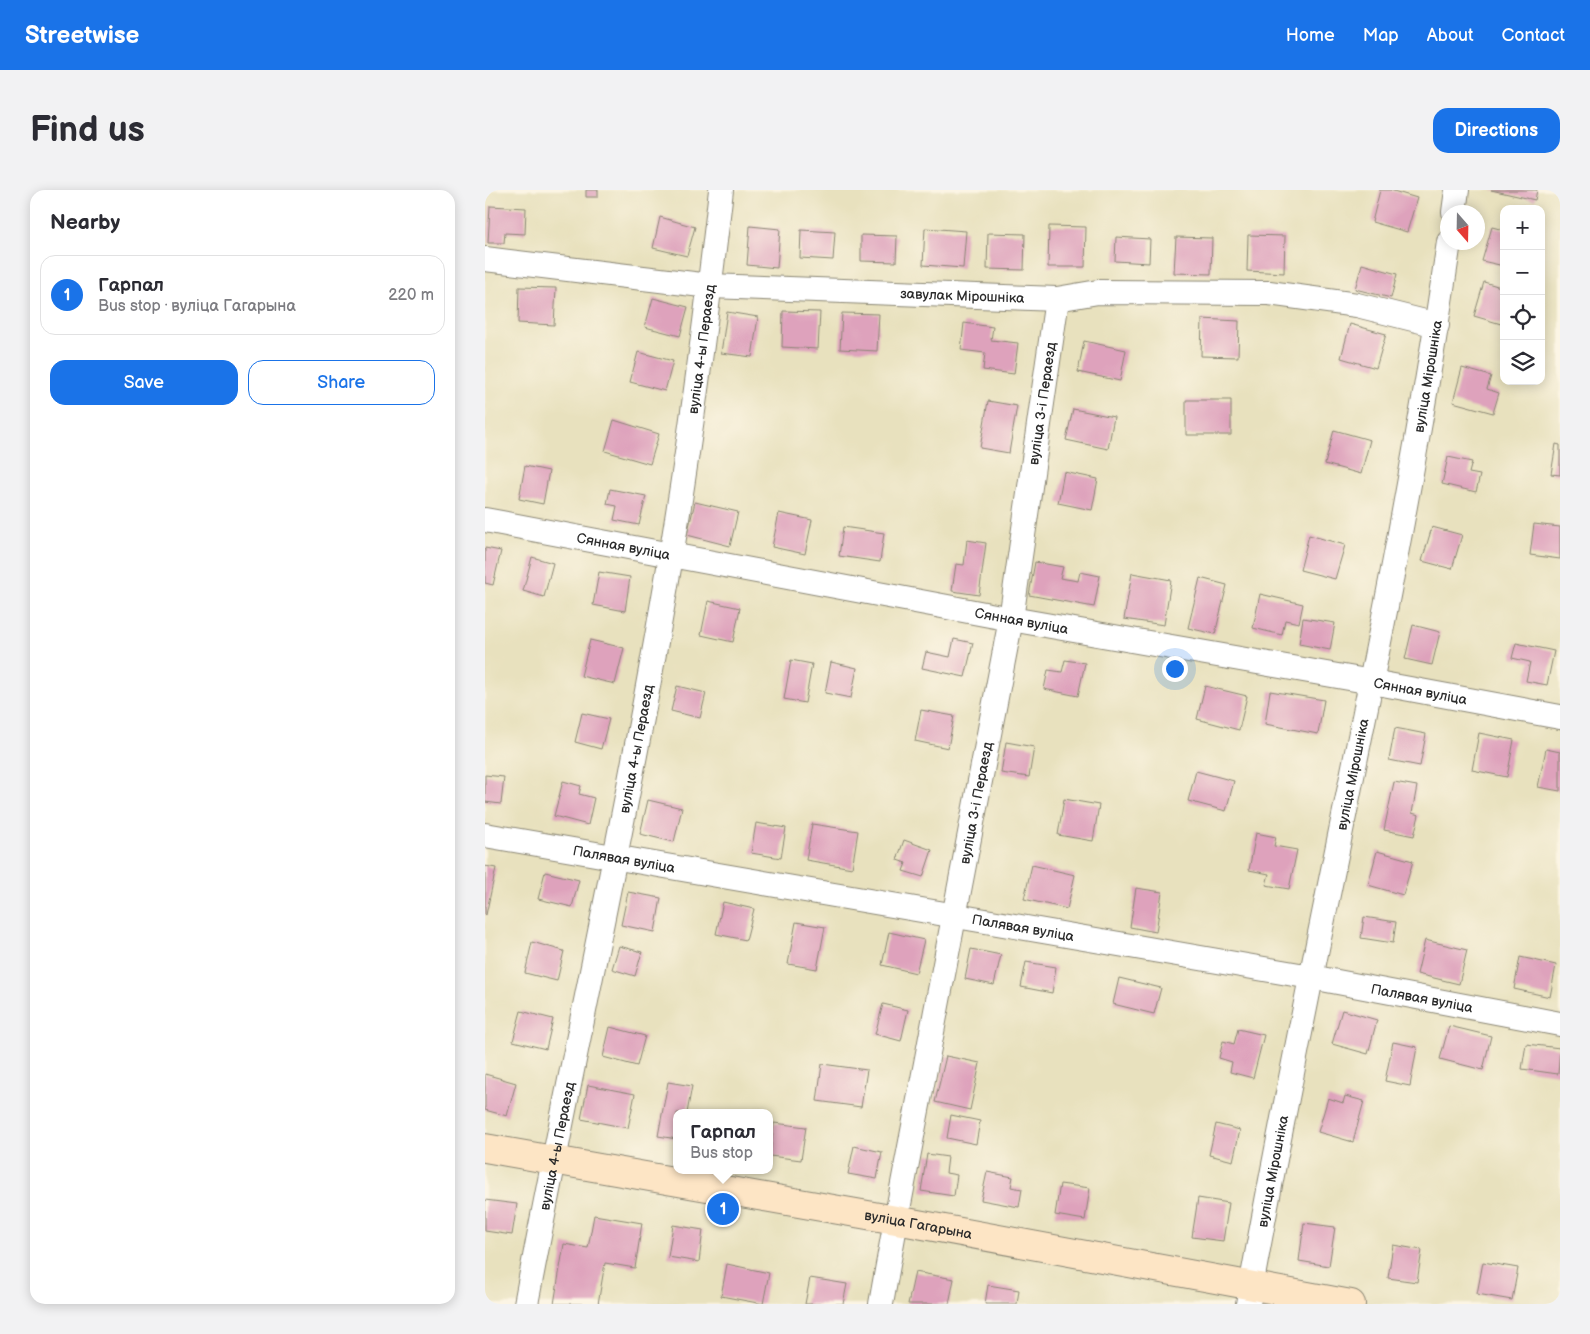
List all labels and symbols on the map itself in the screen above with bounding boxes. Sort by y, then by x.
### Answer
north arrow [1440,205,1485,250]
street label: вуліца 4-ы Пераезд [684,283,718,415]
street label: завулак Мірошніка [900,285,1025,306]
street label: вуліца Мірошніка [1410,318,1446,434]
street label: вуліца 3-і Пераезд [1025,340,1059,466]
street label: Сянная вуліца [575,529,672,563]
street label: Сянная вуліца [973,604,1070,637]
your location [1162,656,1188,682]
street label: Сянная вуліца [1372,674,1469,708]
street label: вуліца 4-ы Пераезд [615,683,657,815]
street label: вуліца Мірошніка [1333,716,1372,832]
street label: вуліца 3-і Пераезд [956,740,996,865]
street label: Палявая вуліца [572,842,677,876]
street label: Палявая вуліца [971,910,1076,945]
street label: Палявая вуліца [1370,980,1475,1016]
street label: вуліца 4-ы Пераезд [536,1080,578,1212]
street label: вуліца Мірошніка [1254,1113,1292,1229]
pin: 1 [707,1190,739,1228]
street label: вуліца Гагарына [863,1206,974,1243]

